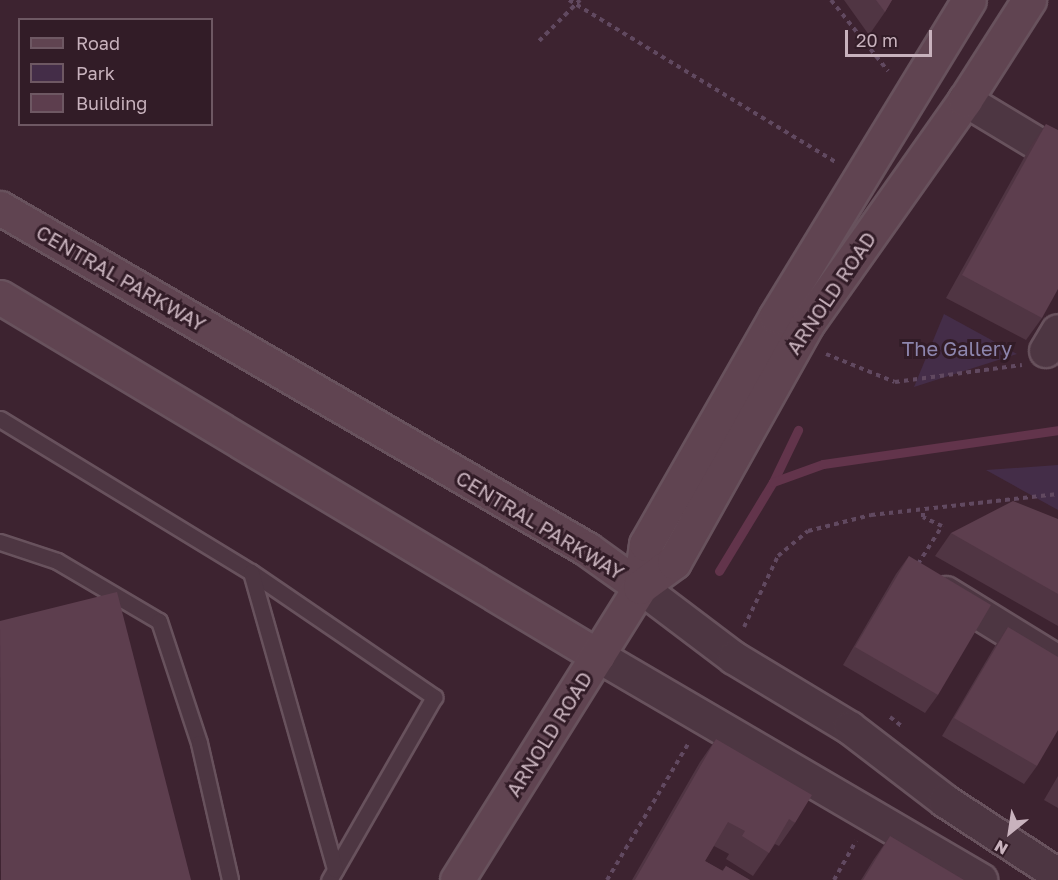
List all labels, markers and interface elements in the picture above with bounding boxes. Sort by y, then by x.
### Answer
legend [18,18,213,126]
scale bar [848,18,935,56]
text: 20 m [856,29,898,51]
text: Road [76,32,120,54]
text: Park [76,62,115,84]
text: Building [76,92,147,114]
street label: CENTRAL PARKWAY [32,220,210,336]
street label: ARNOLD ROAD [781,227,881,359]
park label: The Gallery [902,336,1012,360]
street label: CENTRAL PARKWAY [452,465,628,585]
street label: ARNOLD ROAD [501,667,597,801]
north arrow [980,802,1040,862]
text: N [991,836,1011,859]

